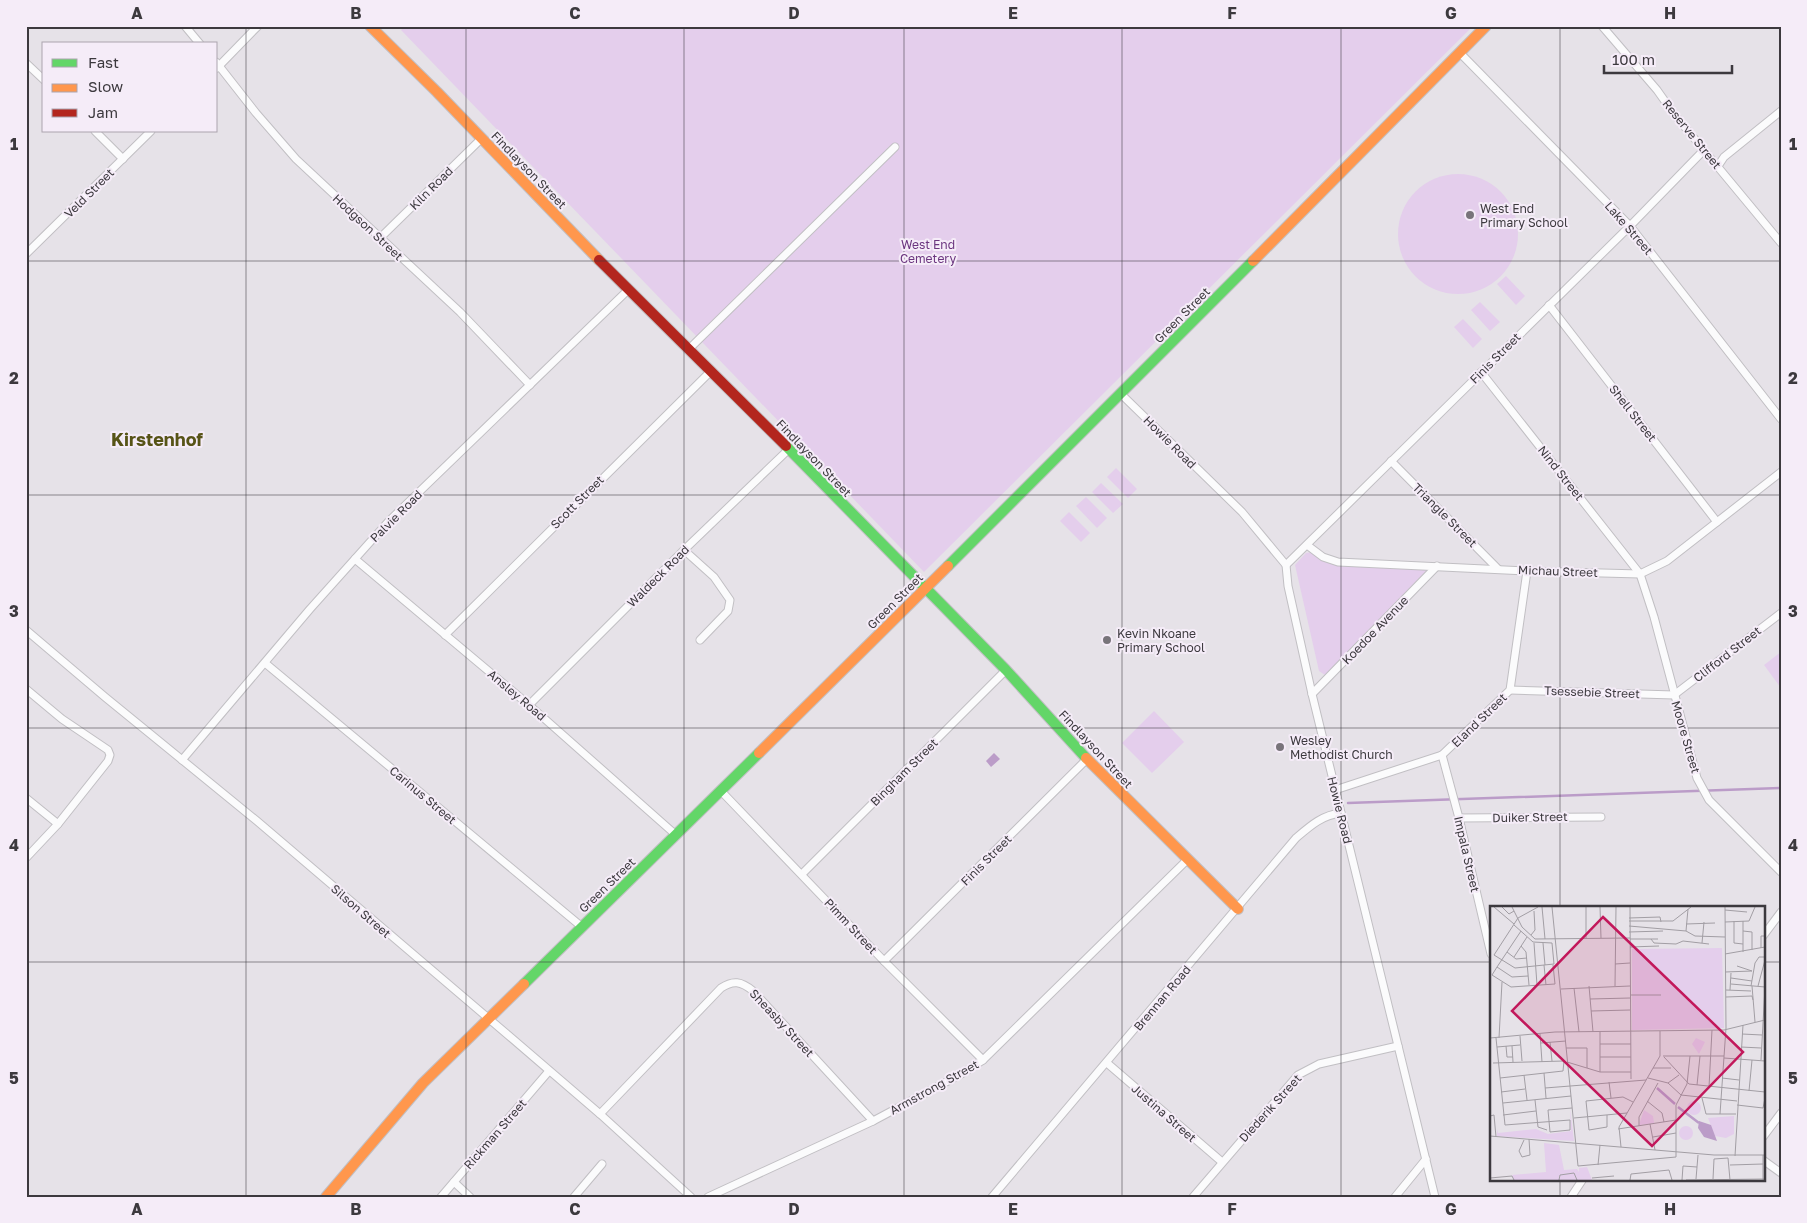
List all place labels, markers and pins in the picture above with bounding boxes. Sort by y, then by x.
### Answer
place label: West End Primary School [1480,201,1568,230]
marker: West End Primary School [1464,209,1476,221]
place label: Kevin Nkoane Primary School [1117,626,1205,655]
marker: Kevin Nkoane Primary School [1101,634,1113,646]
place label: Wesley Methodist Church [1290,733,1393,762]
marker: Wesley Methodist Church [1274,741,1286,753]

